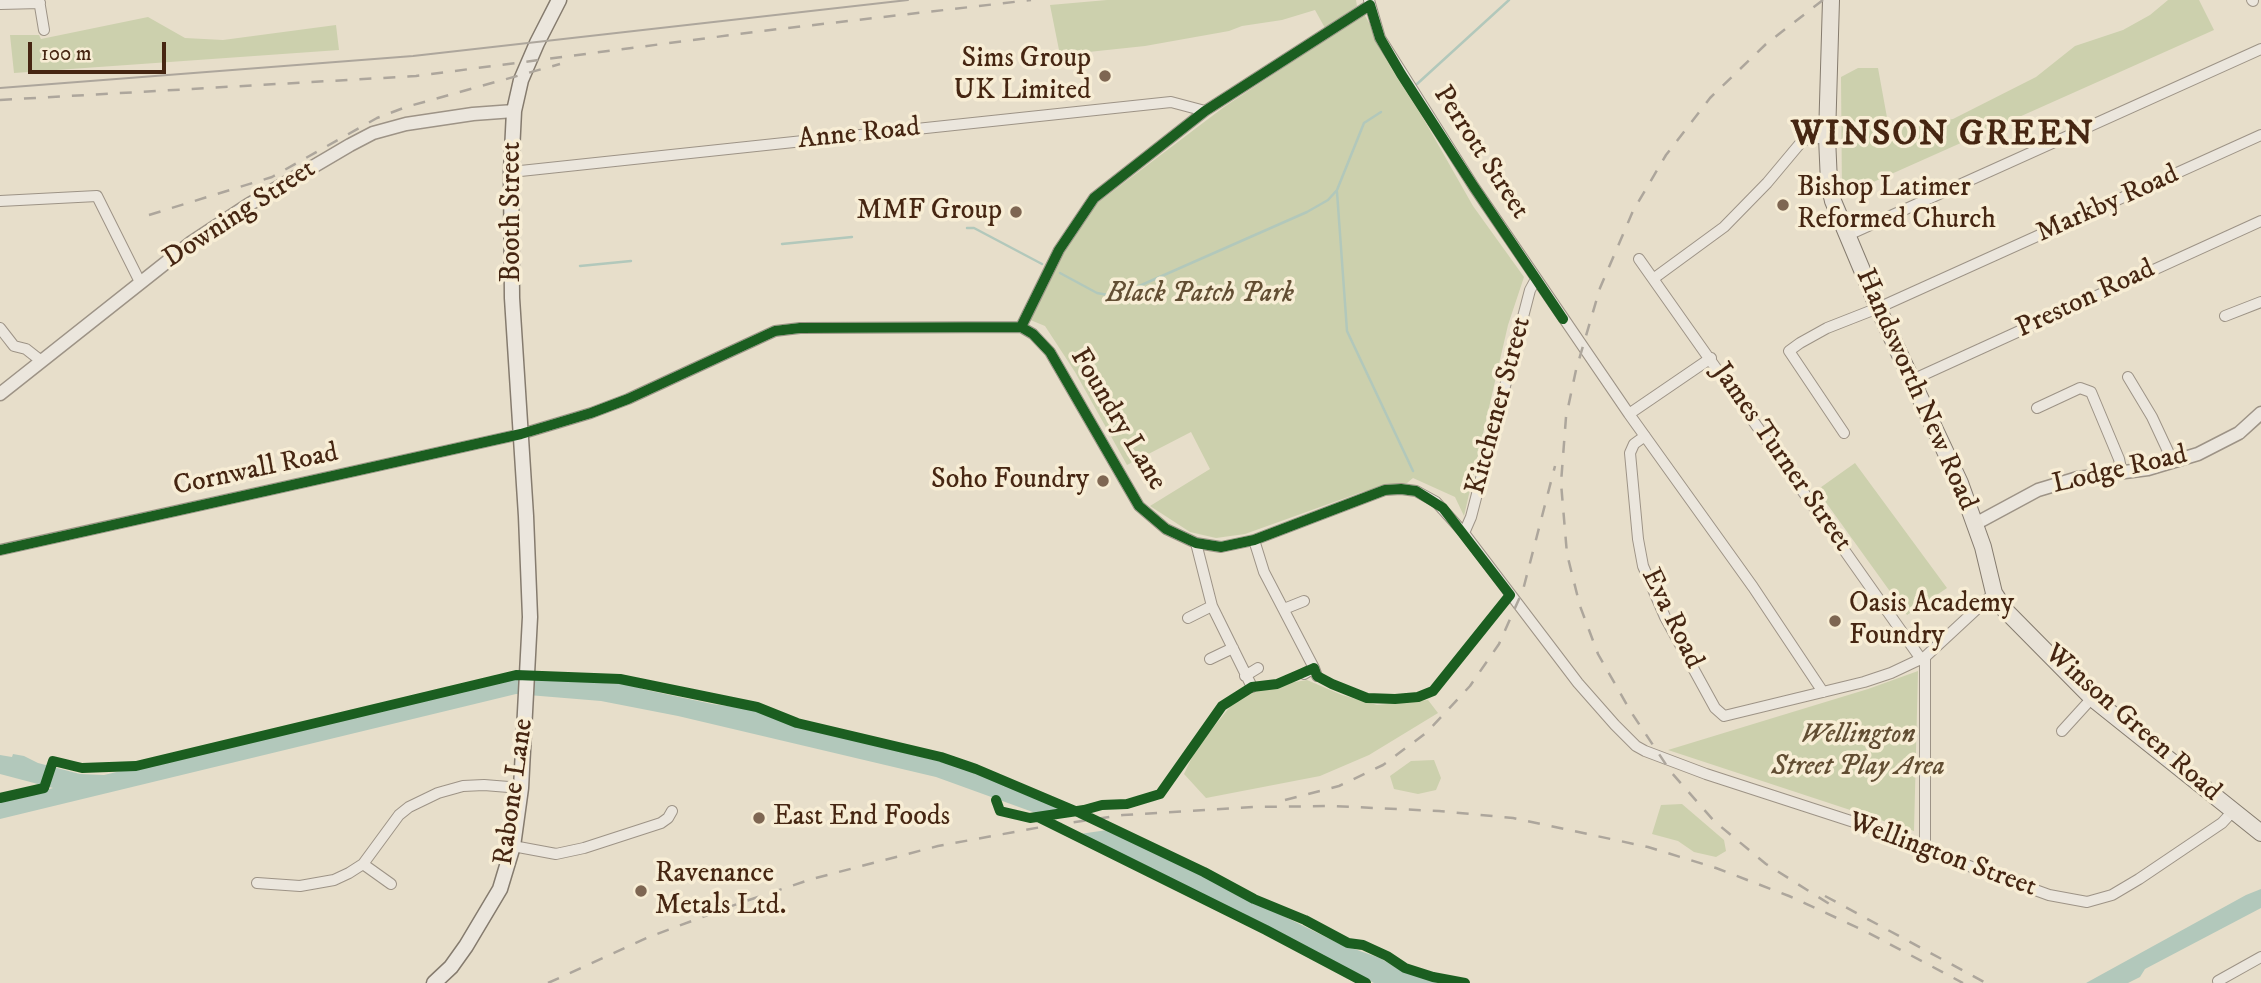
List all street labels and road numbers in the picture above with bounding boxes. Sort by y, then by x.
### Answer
street label: Perrott Street [1424,80,1536,226]
street label: Anne Road [796,112,922,158]
street label: Booth Street [496,142,530,282]
street label: Downing Street [158,153,322,277]
street label: Markby Road [2032,159,2184,251]
street label: Preston Road [2011,253,2161,347]
street label: Handsworth New Road [1847,264,1983,516]
street label: Kitchener Street [1460,313,1540,499]
street label: Foundry Lane [1061,343,1173,497]
street label: James Turner Street [1704,357,1858,559]
street label: Cornwall Road [171,437,341,505]
street label: Lodge Road [2049,439,2191,503]
street label: Eva Road [1632,563,1710,675]
street label: Winson Green Road [2037,638,2227,810]
street label: Rabone Lane [488,717,542,867]
street label: Wellington Street [1843,806,2041,906]

